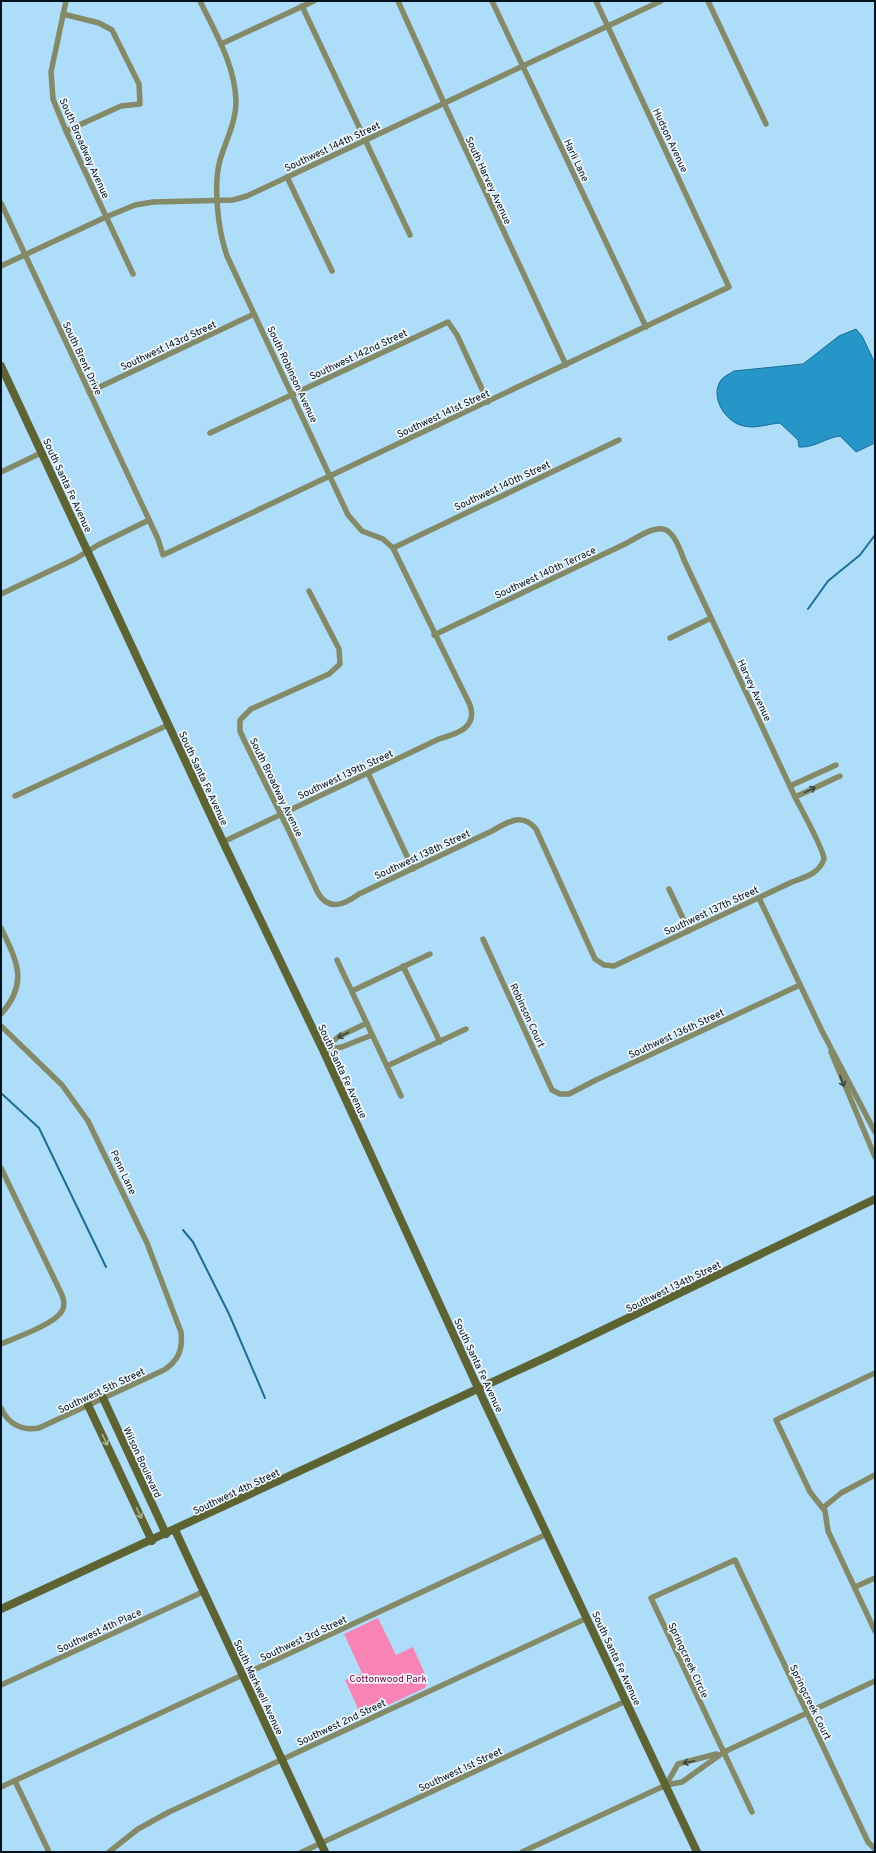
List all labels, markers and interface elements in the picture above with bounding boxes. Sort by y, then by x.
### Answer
street label: South Broadway Avenue [56,96,112,201]
street label: Hudson Avenue [649,106,690,175]
street label: Southwest 144th Street [283,119,383,175]
street label: South Harvey Avenue [462,135,514,227]
street label: Harli Lane [560,137,591,184]
street label: Southwest 143rd Street [119,318,219,374]
street label: South Brent Drive [59,320,104,397]
street label: South Robinson Avenue [263,324,320,425]
street label: Southwest 142nd Street [308,327,410,384]
street label: Southwest 141st Street [395,387,492,442]
street label: South Santa Fe Avenue [39,437,94,535]
street label: Southwest 140th Street [453,458,553,514]
street label: Southwest 140th Terrace [493,544,598,603]
street label: Harvey Avenue [734,658,774,724]
street label: South Santa Fe Avenue [175,730,230,828]
street label: South Broadway Avenue [246,736,305,839]
street label: Southwest 139th Street [296,747,396,803]
one-way arrow [804,786,816,793]
street label: Southwest 138th Street [373,827,473,883]
street label: Southwest 137th Street [662,884,761,939]
street label: Robinson Court [506,981,547,1050]
street label: Southwest 136th Street [627,1006,727,1062]
street label: South Santa Fe Avenue [314,1023,369,1121]
one-way arrow [338,1031,350,1039]
one-way arrow [838,1074,846,1086]
street label: Penn Lane [107,1148,139,1197]
street label: Southwest 134th Street [624,1259,724,1316]
street label: South Santa Fe Avenue [450,1317,505,1415]
street label: Southwest 5th Street [56,1365,147,1417]
street label: Wilson Boulevard [119,1425,164,1500]
one-way arrow [102,1434,109,1446]
street label: Southwest 4th Street [191,1466,282,1518]
one-way arrow [136,1506,143,1518]
street label: Southwest 4th Place [55,1606,144,1657]
street label: South Santa Fe Avenue [588,1610,643,1708]
street label: Southwest 3rd Street [258,1613,349,1665]
street label: Springcreek Circle [664,1621,711,1701]
street label: South Markwell Avenue [230,1638,285,1737]
street label: Springcreek Court [786,1663,834,1743]
park label: Cottonwood Park [349,1673,427,1686]
street label: Southwest 2nd Street [295,1697,388,1750]
street label: Southwest 1st Street [417,1745,505,1795]
one-way arrow [683,1758,696,1766]

